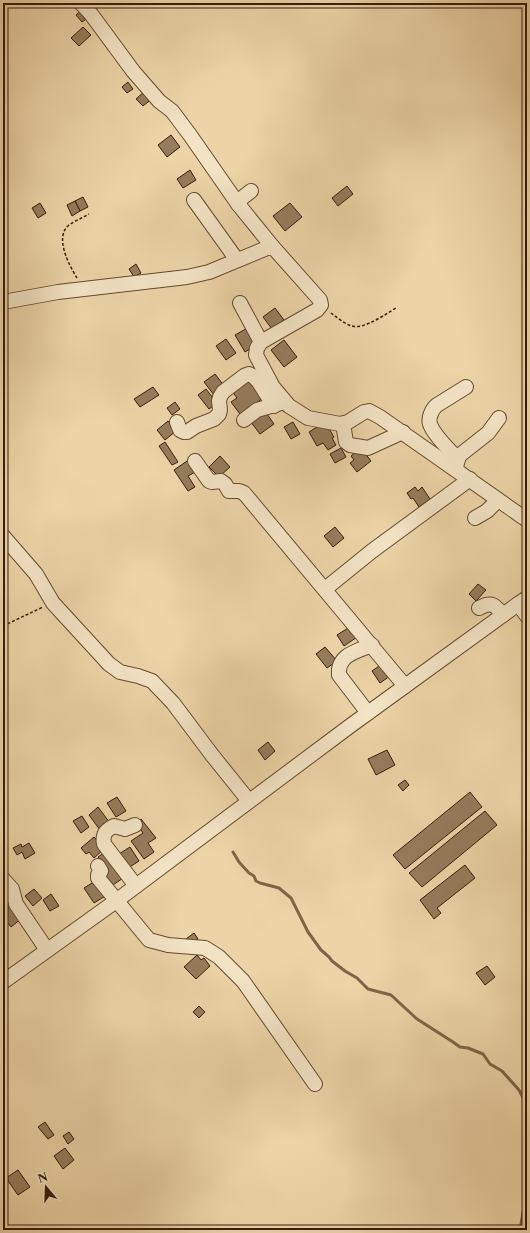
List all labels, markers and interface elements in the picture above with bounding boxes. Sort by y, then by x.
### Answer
north arrow [26,1167,66,1207]
text: N [36,1169,50,1186]

